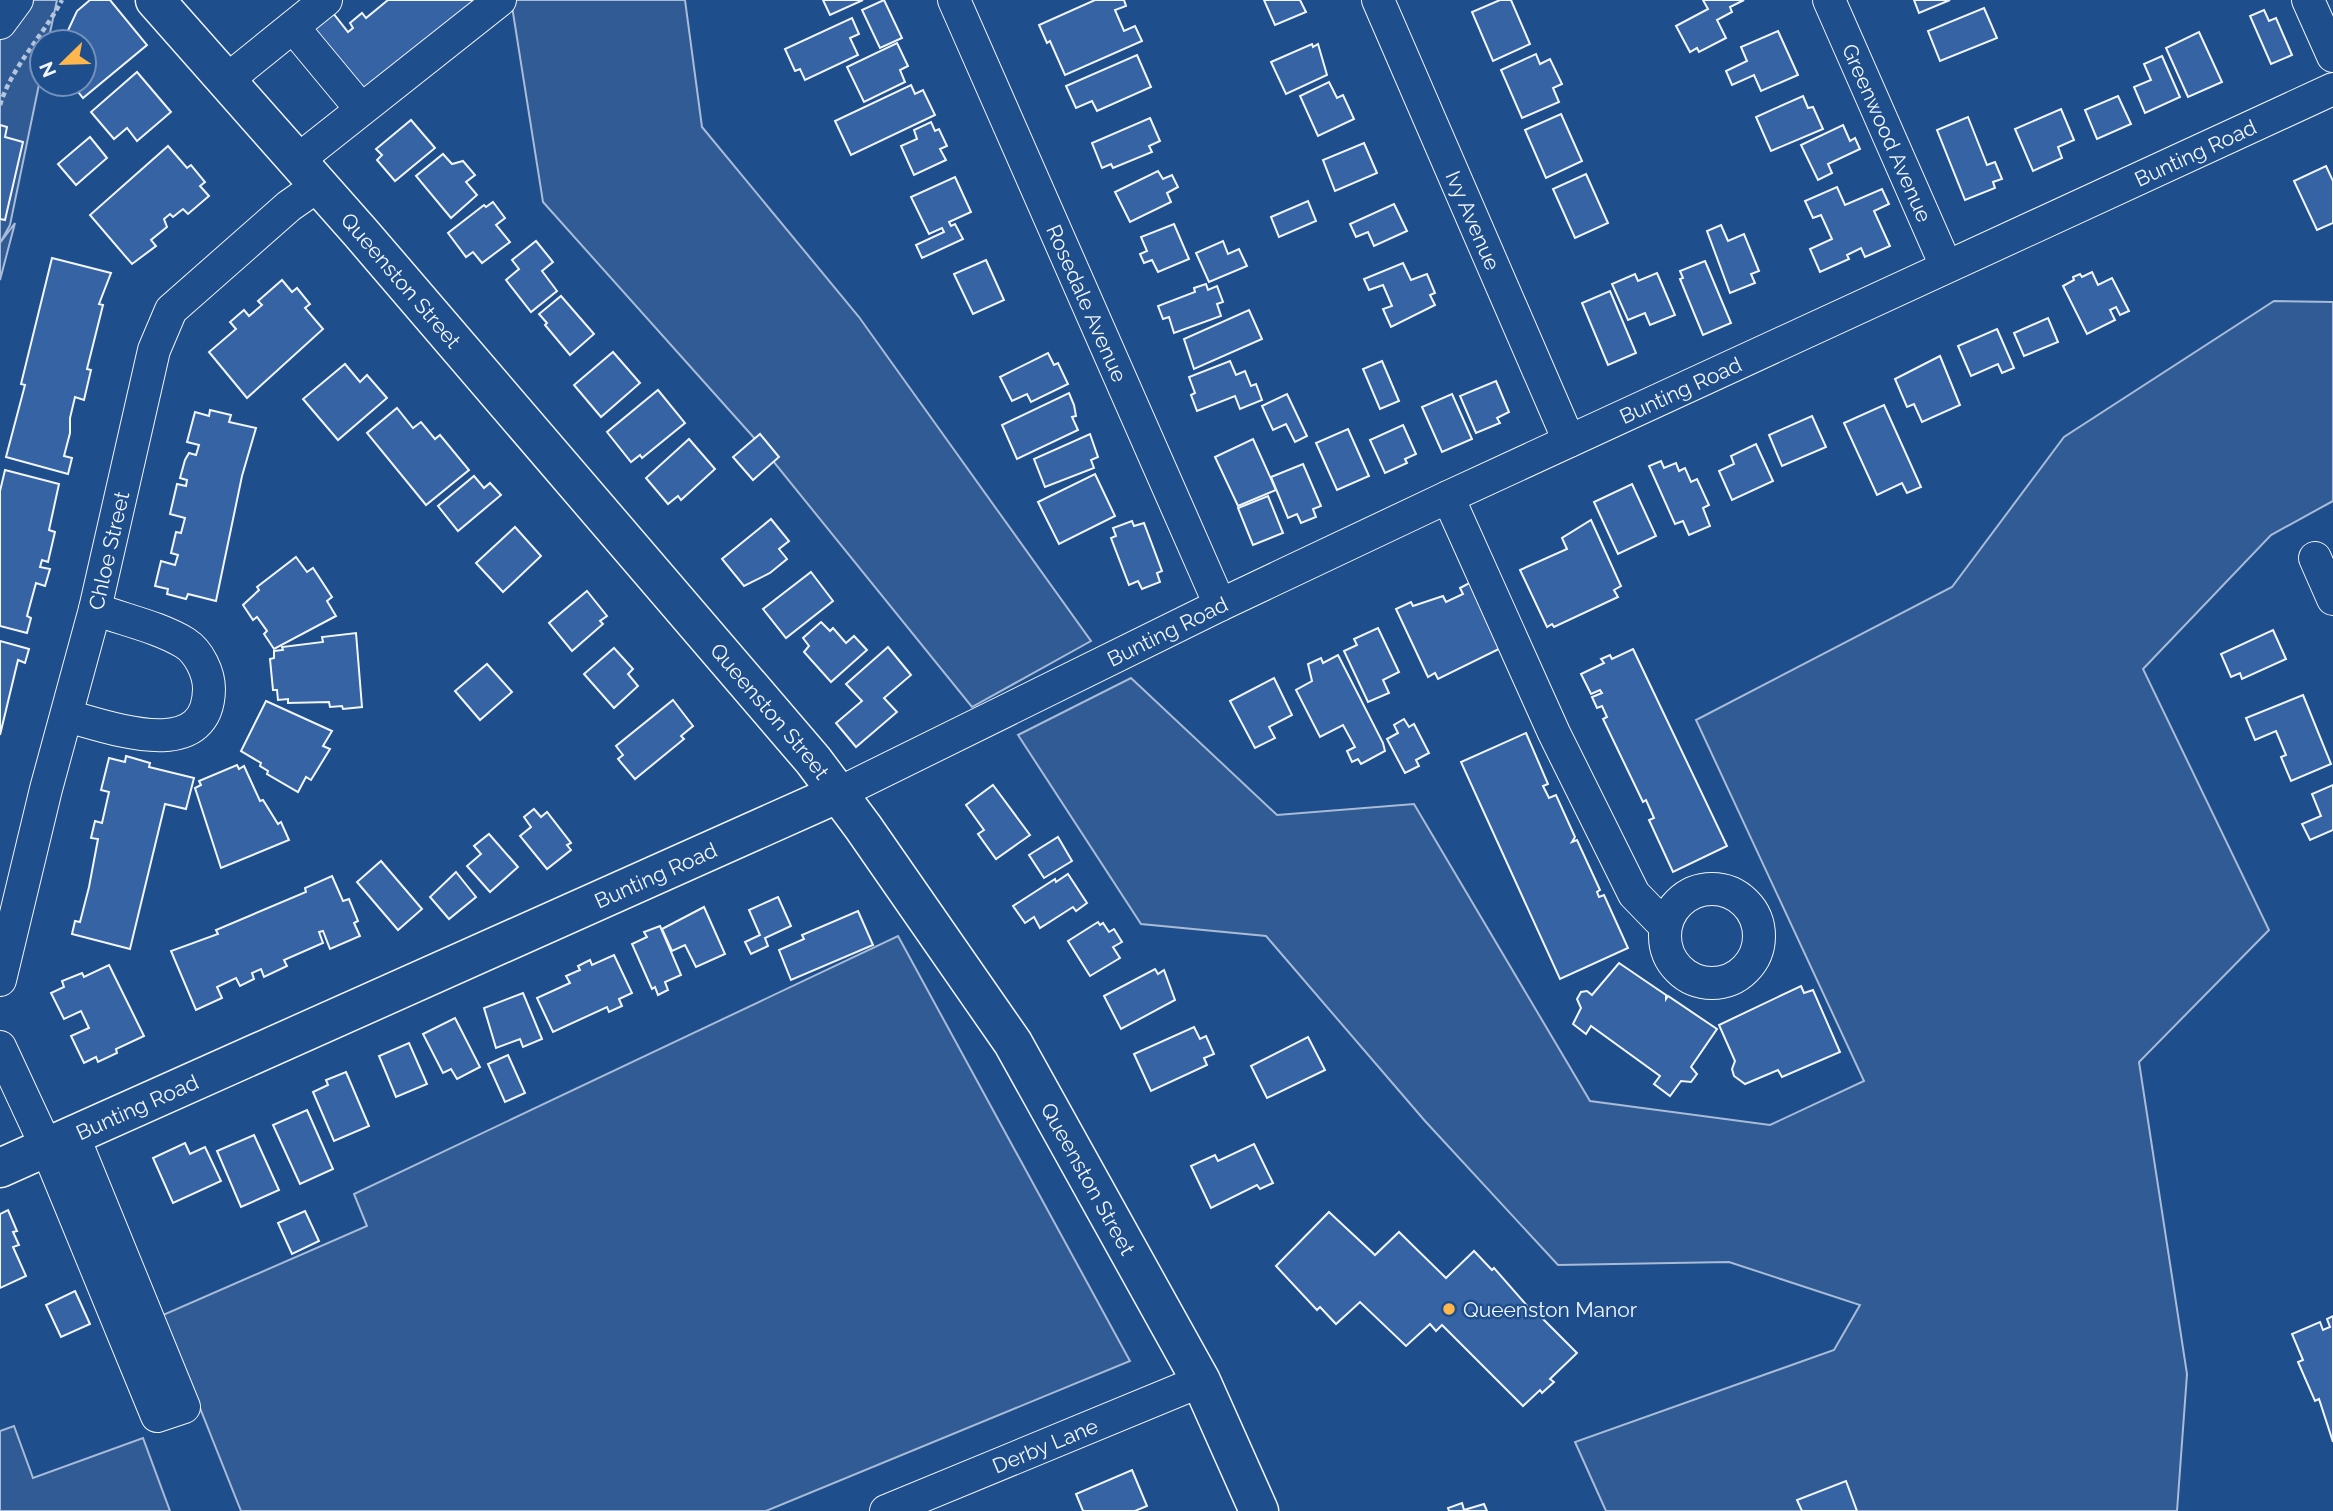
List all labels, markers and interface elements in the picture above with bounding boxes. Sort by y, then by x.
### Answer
north arrow [28,28,98,98]
street label: Greenwood Avenue [1837,40,1937,226]
text: N [34,59,60,81]
street label: Bunting Road [2130,114,2260,191]
street label: Ivy Avenue [1441,167,1506,274]
street label: Queenston Street [336,207,466,353]
street label: Rosedale Avenue [1042,220,1133,386]
street label: Bunting Road [1616,351,1745,429]
street label: Chloe Street [83,489,134,612]
street label: Bunting Road [1103,591,1231,671]
street label: Queenston Street [705,638,835,783]
street label: Bunting Road [590,837,721,913]
street label: Bunting Road [72,1069,202,1145]
street label: Queenston Street [1036,1098,1141,1259]
place label: Queenston Manor [1463,1297,1638,1322]
marker: Queenston Manor [1441,1301,1457,1317]
street label: Derby Lane [989,1413,1101,1478]

